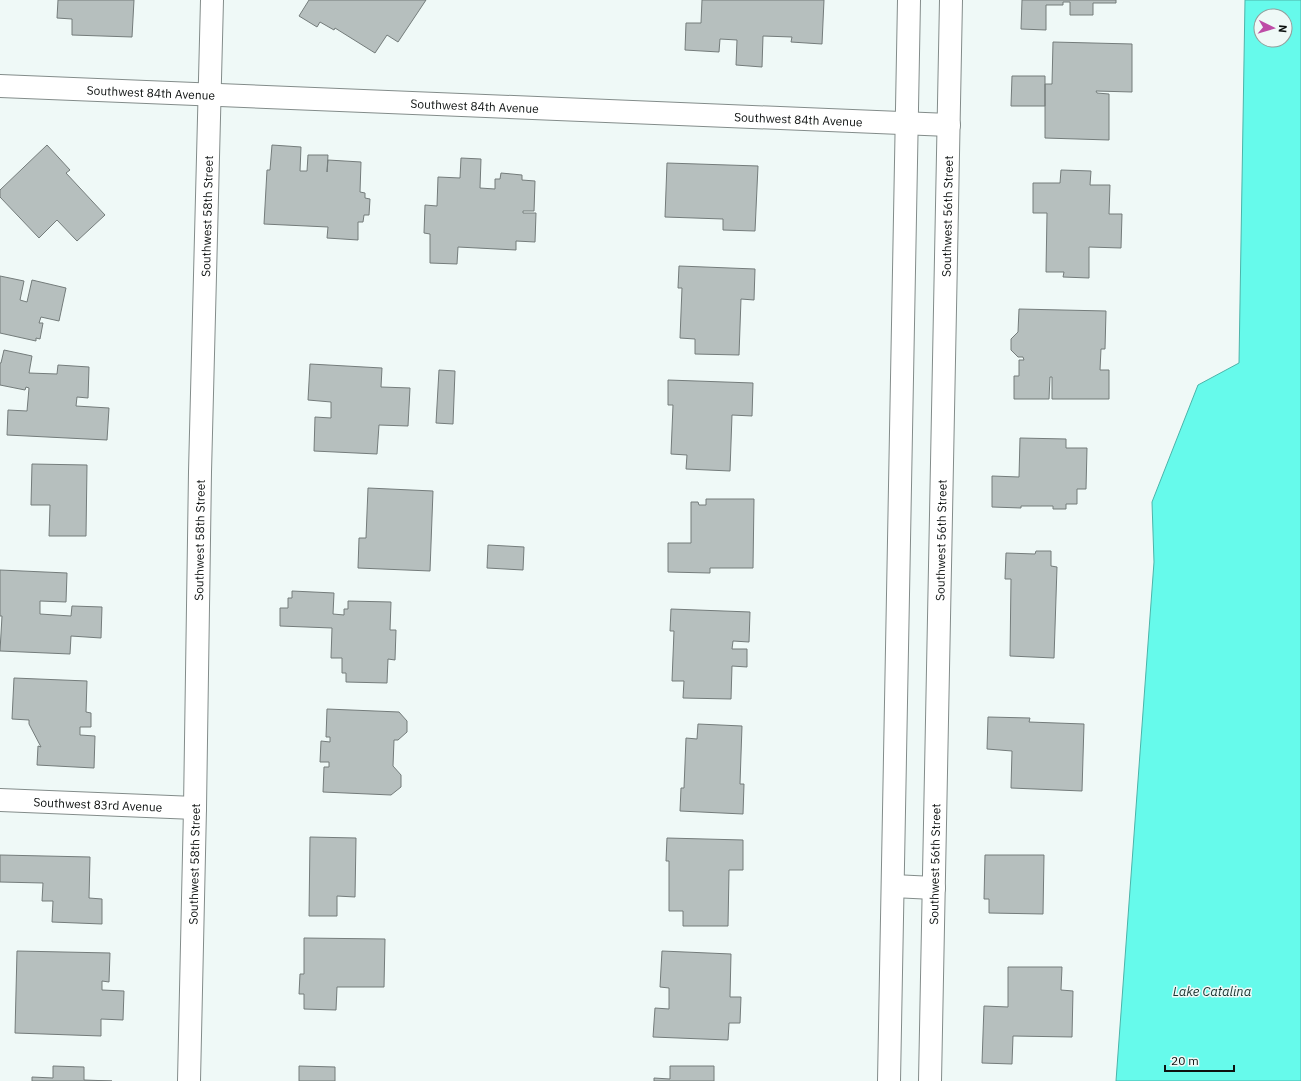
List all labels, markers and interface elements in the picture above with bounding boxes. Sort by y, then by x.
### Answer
north arrow [1253,8,1293,48]
text: N [1276,24,1290,33]
street label: Southwest 84th Avenue [86,82,216,102]
street label: Southwest 84th Avenue [410,95,540,116]
street label: Southwest 84th Avenue [734,109,863,129]
street label: Southwest 58th Street [197,155,216,277]
street label: Southwest 56th Street [938,155,955,277]
street label: Southwest 58th Street [191,479,207,601]
street label: Southwest 56th Street [932,479,949,601]
street label: Southwest 83rd Avenue [33,794,163,814]
street label: Southwest 58th Street [185,803,203,925]
street label: Southwest 56th Street [926,803,943,925]
water label: Lake Catalina [1173,983,1251,1000]
scale bar [1165,1047,1234,1073]
text: 20 m [1171,1053,1199,1068]

